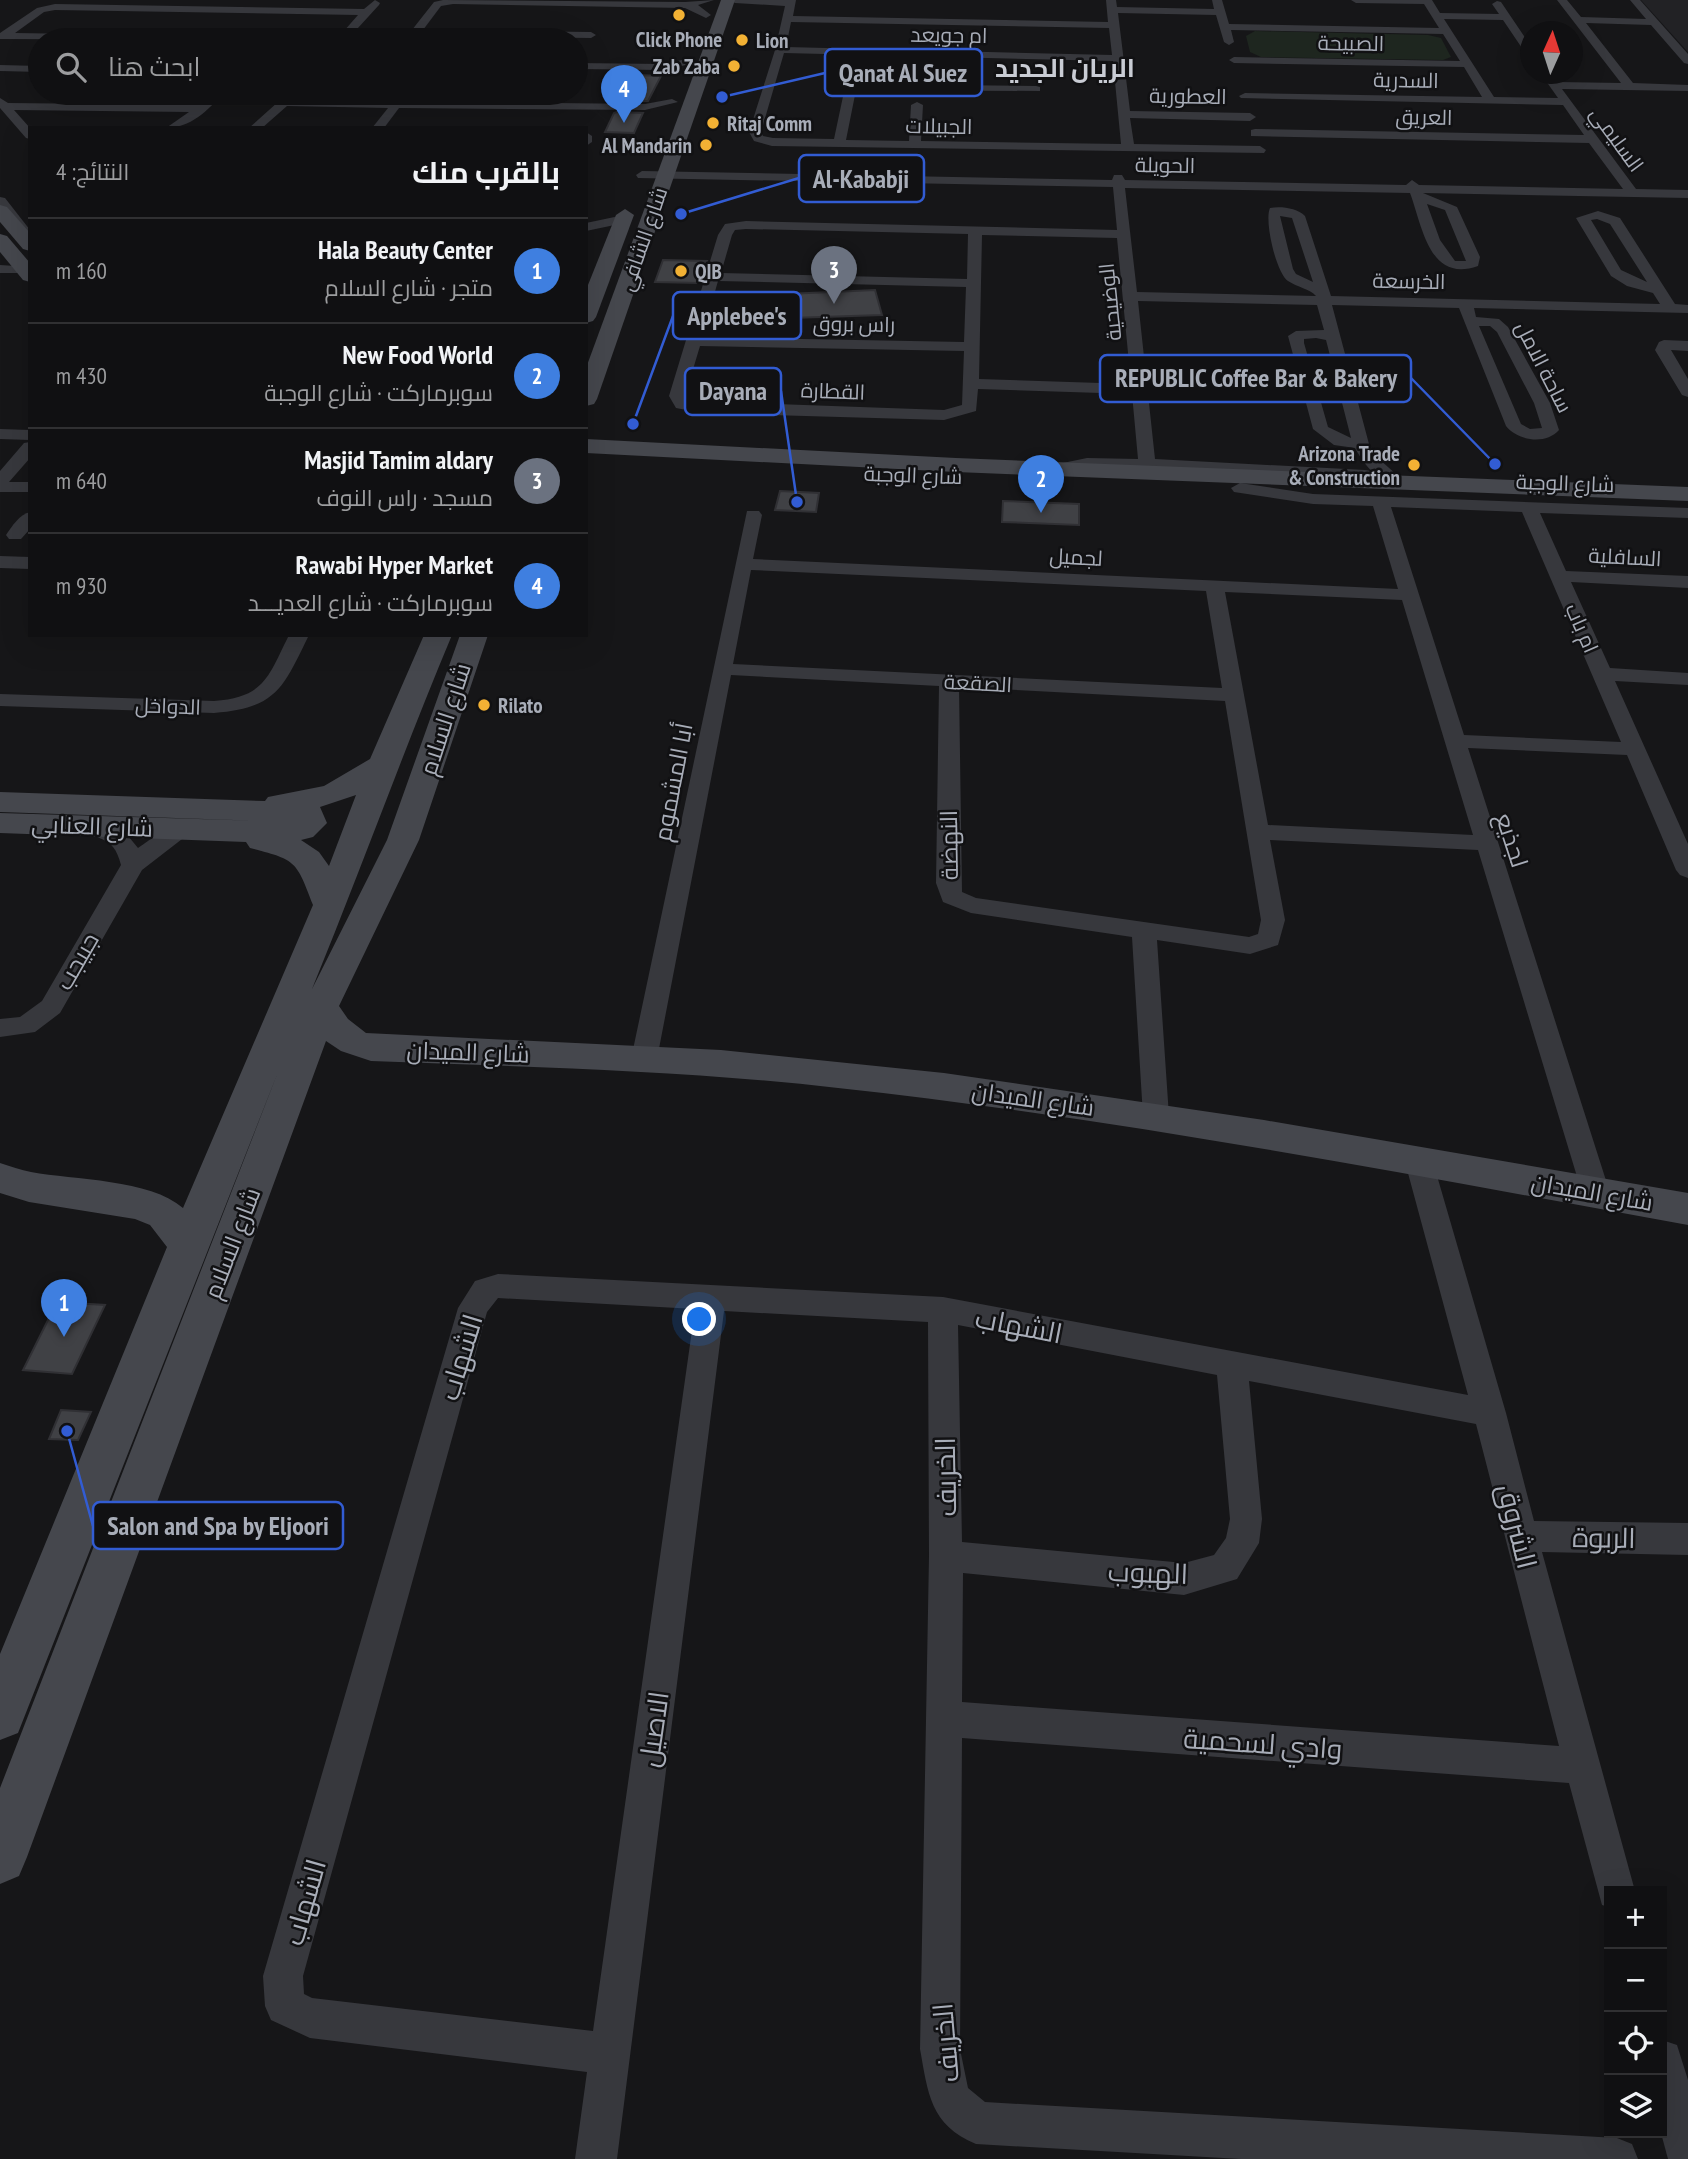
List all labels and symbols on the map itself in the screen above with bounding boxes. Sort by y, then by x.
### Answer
marker: Click Phone [671,7,687,23]
street label: ام جويعد [910,21,988,50]
north arrow [1520,21,1583,84]
place label: Click Phone [636,26,722,53]
place label: Lion [756,27,788,54]
street label: الصبيحة [1318,29,1384,57]
marker: Lion [734,32,750,48]
callout: Qanat Al Suez [825,49,982,96]
district label: الريان الجديد [995,51,1135,84]
place label: Zab Zaba [653,53,720,80]
text: Qanat Al Suez [839,56,967,89]
marker: Zab Zaba [726,58,742,74]
pin: 4 [601,65,647,123]
street label: السدرية [1373,66,1439,94]
street label: العطورية [1149,82,1227,110]
street label: السليمي [1582,101,1650,179]
street label: العريق [1395,103,1453,131]
place label: Ritaj Comm [727,110,812,137]
street label: الجبيلات [905,112,973,140]
marker: Ritaj Comm [705,115,721,131]
place label: Al Mandarin [601,132,692,159]
marker: Al Mandarin [698,137,714,153]
street label: الحويلة [1135,151,1195,179]
callout: Al-Kababji [799,155,924,202]
text: Al-Kababji [812,162,909,195]
street label: شارع الشافي [613,184,676,295]
pin: 3 [811,246,857,304]
place label: QIB [695,258,722,285]
street label: الوضيحية [1093,262,1127,342]
marker: QIB [673,263,689,279]
street label: الخرسعة [1372,267,1446,295]
callout: Applebee's [673,292,801,339]
text: Applebee's [686,299,787,332]
street label: راس بروق [813,310,895,338]
street label: ساحة الامل [1509,317,1579,417]
callout: REPUBLIC Coffee Bar & Bakery [1100,355,1411,402]
text: REPUBLIC Coffee Bar & Bakery [1115,361,1398,394]
callout: Dayana [685,368,781,415]
text: Dayana [699,374,767,407]
street label: القطارة [800,376,866,406]
place label: Arizona Trade & Construction [1288,440,1400,491]
pin: 2 [1018,455,1064,513]
marker: Arizona Trade & Construction [1406,457,1422,473]
street label: شارع الوجبة [863,460,963,491]
street label: شارع الوجبة [1515,468,1615,499]
street label: لجميل [1049,542,1103,572]
street label: السافلية [1588,542,1662,572]
street label: ام باب [1558,599,1605,657]
street label: شارع السلام [412,659,479,779]
street label: الصقعة [943,668,1013,698]
street label: الدواخل [135,691,201,721]
place label: Rilato [498,692,543,719]
marker: Rilato [476,697,492,713]
street label: أبا المشموم [646,720,701,844]
street label: شارع العنابي [31,808,153,848]
street label: لجذيع [1488,809,1535,871]
street label: النهضة [933,810,965,880]
street label: جبيجب [48,927,106,995]
street label: شارع الميدان [406,1034,530,1071]
street label: شارع الميدان [970,1075,1096,1124]
street label: شارع الميدان [1528,1166,1655,1219]
street label: شارع السلام [197,1183,268,1303]
pin: 1 [41,1279,87,1337]
street label: الشهاب [972,1298,1066,1352]
your location [682,1302,716,1336]
street label: الشهاب [429,1309,491,1405]
street label: الخريف [926,1437,964,1517]
street label: الشروق [1490,1479,1546,1573]
callout: Salon and Spa by Eljoori [93,1502,343,1549]
text: Salon and Spa by Eljoori [107,1509,329,1542]
street label: الربوة [1572,1518,1636,1556]
street label: الهبوب [1107,1552,1189,1592]
street label: الاصيل [629,1689,677,1769]
street label: وادي لسحمية [1182,1719,1344,1771]
street label: الشهاب [274,1855,334,1949]
street label: الخريف [923,2002,967,2084]

